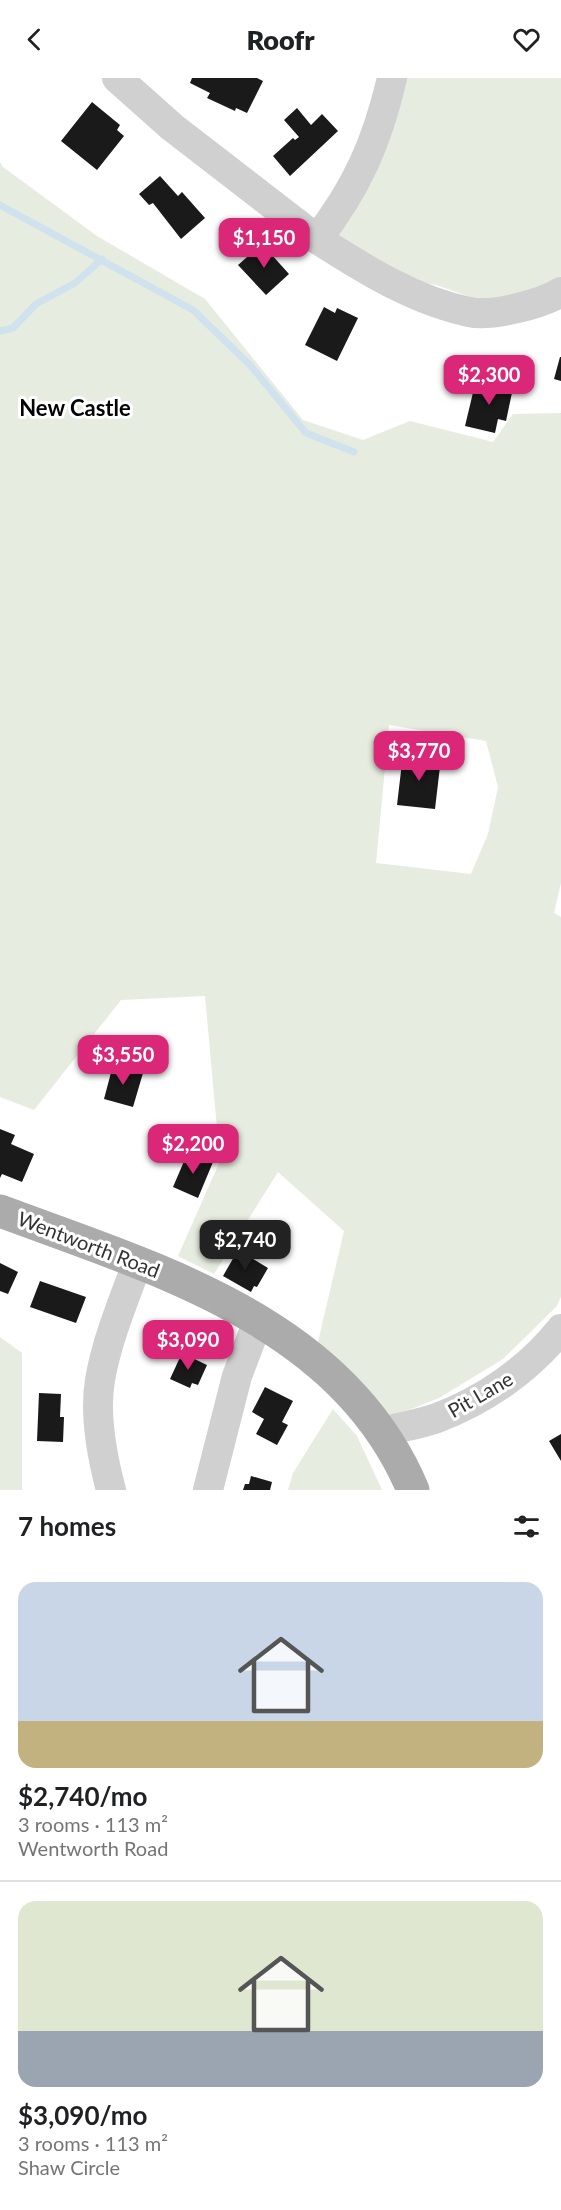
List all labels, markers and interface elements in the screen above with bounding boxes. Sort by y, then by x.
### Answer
icon: back [18,23,51,56]
text: Roofr [247,23,315,56]
icon: heart [510,23,543,56]
pin: $1,150 [215,218,313,269]
text: $1,150 [233,225,295,249]
pin: $2,300 [440,355,538,406]
text: $2,300 [458,362,520,386]
district label: New Castle [19,394,131,421]
pin: $3,770 [370,731,468,782]
text: $3,770 [388,738,450,762]
pin: $3,550 [74,1035,172,1086]
text: $3,550 [92,1042,154,1066]
pin: $2,200 [144,1124,242,1175]
text: $2,200 [162,1131,224,1155]
street label: Wentworth Road [15,1206,163,1282]
pin: $2,740 [196,1220,294,1271]
text: $2,740 [214,1227,276,1251]
pin: $3,090 [139,1320,237,1371]
text: $3,090 [157,1327,219,1351]
street label: Pit Lane [443,1366,517,1422]
text: 7 homes [18,1510,116,1542]
icon: filters [510,1510,543,1543]
icon: home [227,1621,335,1729]
text: $2,740/mo [18,1780,148,1812]
text: 3 rooms · 113 m² [18,1812,168,1836]
text: Wentworth Road [18,1836,168,1860]
icon: home [227,1940,335,2048]
text: $3,090/mo [18,2099,148,2131]
text: 3 rooms · 113 m² [18,2131,168,2155]
text: Shaw Circle [18,2155,120,2179]

